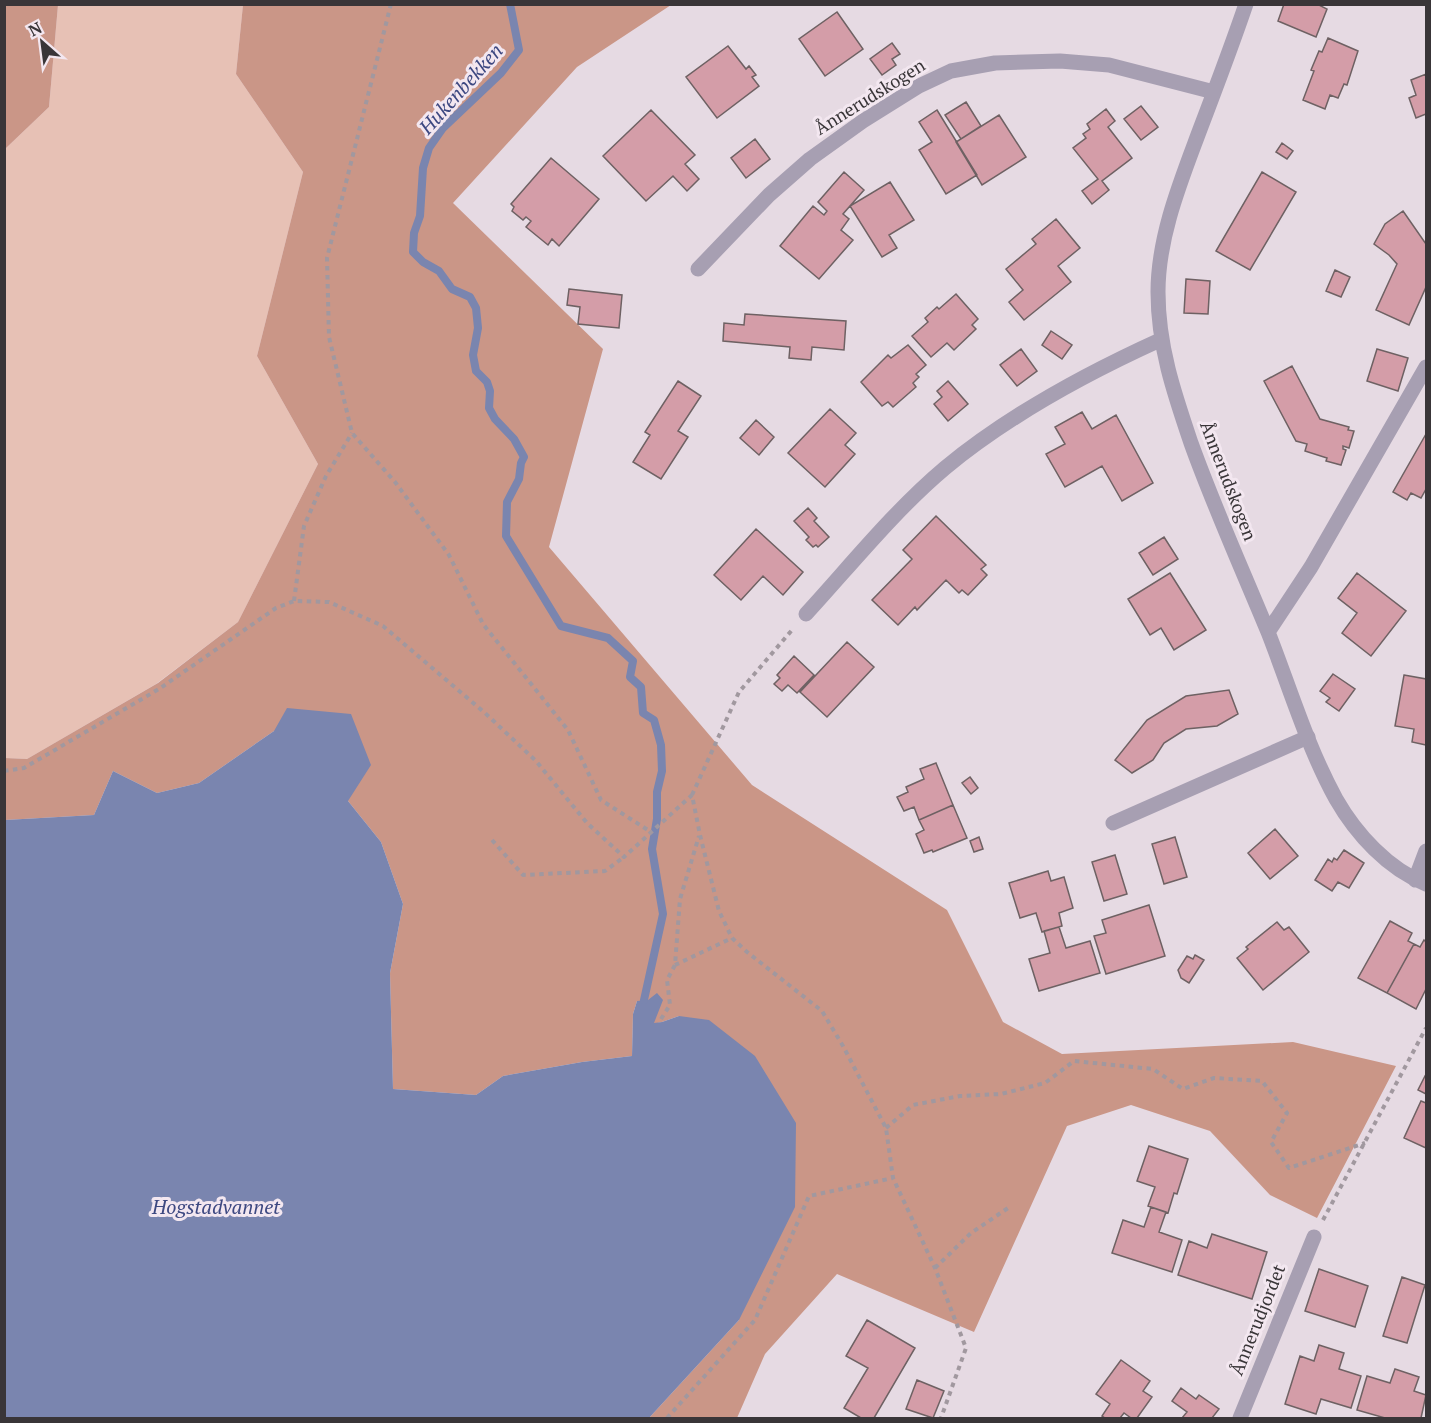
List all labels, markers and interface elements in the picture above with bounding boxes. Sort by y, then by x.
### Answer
north arrow [12,12,72,72]
text: N [24,16,45,41]
water label: Hukenbekken [412,37,509,141]
street label: Ånnerudskogen [810,52,930,140]
street label: Ånnerudskogen [1195,418,1263,544]
water label: Hogstadvannet [151,1193,281,1220]
street label: Ånnerudjordet [1224,1260,1290,1379]

